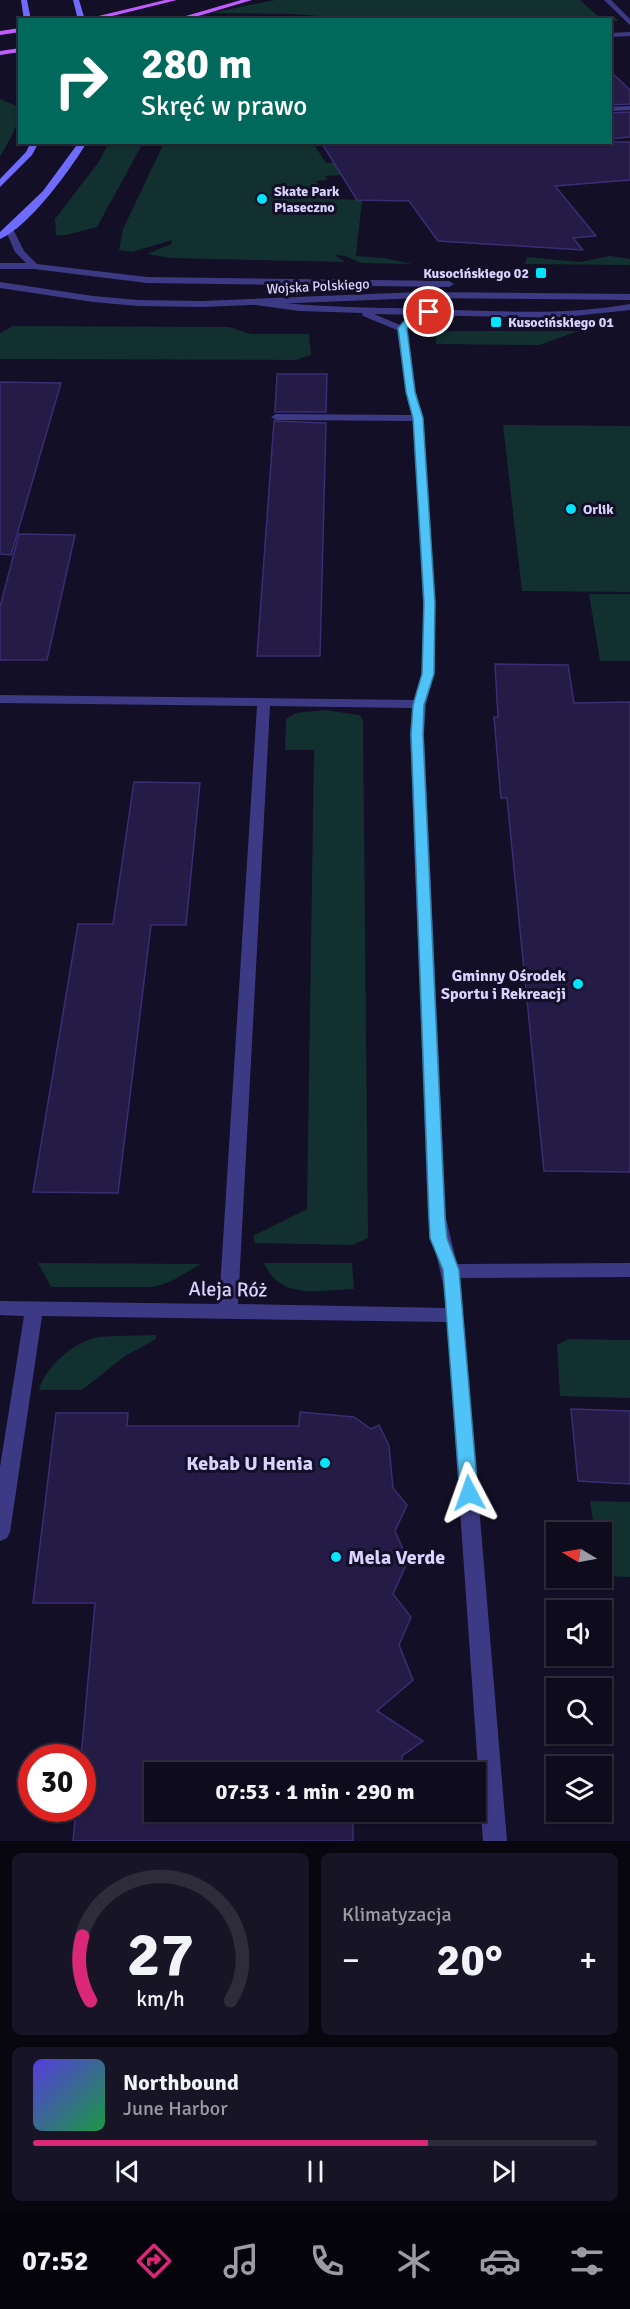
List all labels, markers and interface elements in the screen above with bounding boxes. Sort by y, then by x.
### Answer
text: 280 m [141,39,252,90]
icon: right [42,42,120,120]
text: Skręć w prawo [141,90,307,123]
place label: Skate Park Piaseczno [274,183,340,216]
marker: Skate Park Piaseczno [255,192,269,206]
place label: Kusocińskiego 02 [423,265,529,282]
marker: Kusocińskiego 02 [534,266,548,280]
street label: Wojska Polskiego [266,275,370,298]
pin [403,286,454,337]
icon: arrive [412,295,445,328]
place label: Kusocińskiego 01 [508,314,614,331]
marker: Kusocińskiego 01 [489,315,503,329]
place label: Orlik [583,501,614,518]
marker: Orlik [564,502,578,516]
place label: Gminny Ośrodek Sportu i Rekreacji [441,966,567,1004]
marker: Gminny Ośrodek Sportu i Rekreacji [571,977,585,991]
street label: Aleja Róż [188,1276,268,1303]
place label: Kebab U Henia [186,1451,313,1476]
marker: Kebab U Henia [318,1456,332,1470]
position arrow [437,1461,501,1525]
north arrow [546,1522,612,1588]
map controls [546,1522,612,1822]
place label: Mela Verde [348,1545,445,1570]
marker: Mela Verde [329,1550,343,1564]
button: sound [546,1600,612,1666]
button: search [546,1678,612,1744]
speed limit sign: 30 [18,1744,96,1822]
button: layers [546,1756,612,1822]
text: 07:53 · 1 min · 290 m [215,1778,415,1805]
text: Klimatyzacja [342,1902,452,1927]
text: 27 [127,1916,194,1993]
text: 20° [436,1933,503,1988]
text: − [342,1940,360,1981]
text: + [579,1940,597,1981]
text: km/h [136,1986,185,2012]
text: Northbound [123,2069,239,2096]
text: June Harbor [123,2096,228,2121]
icon: previous [111,2155,144,2188]
icon: pause [299,2155,332,2188]
icon: next [487,2155,520,2188]
icon: directions [133,2240,175,2282]
icon: music [220,2240,262,2282]
icon: phone [306,2240,348,2282]
icon: climate [393,2240,435,2282]
icon: car [479,2240,521,2282]
icon: filters [566,2240,608,2282]
text: 07:52 [22,2245,89,2278]

